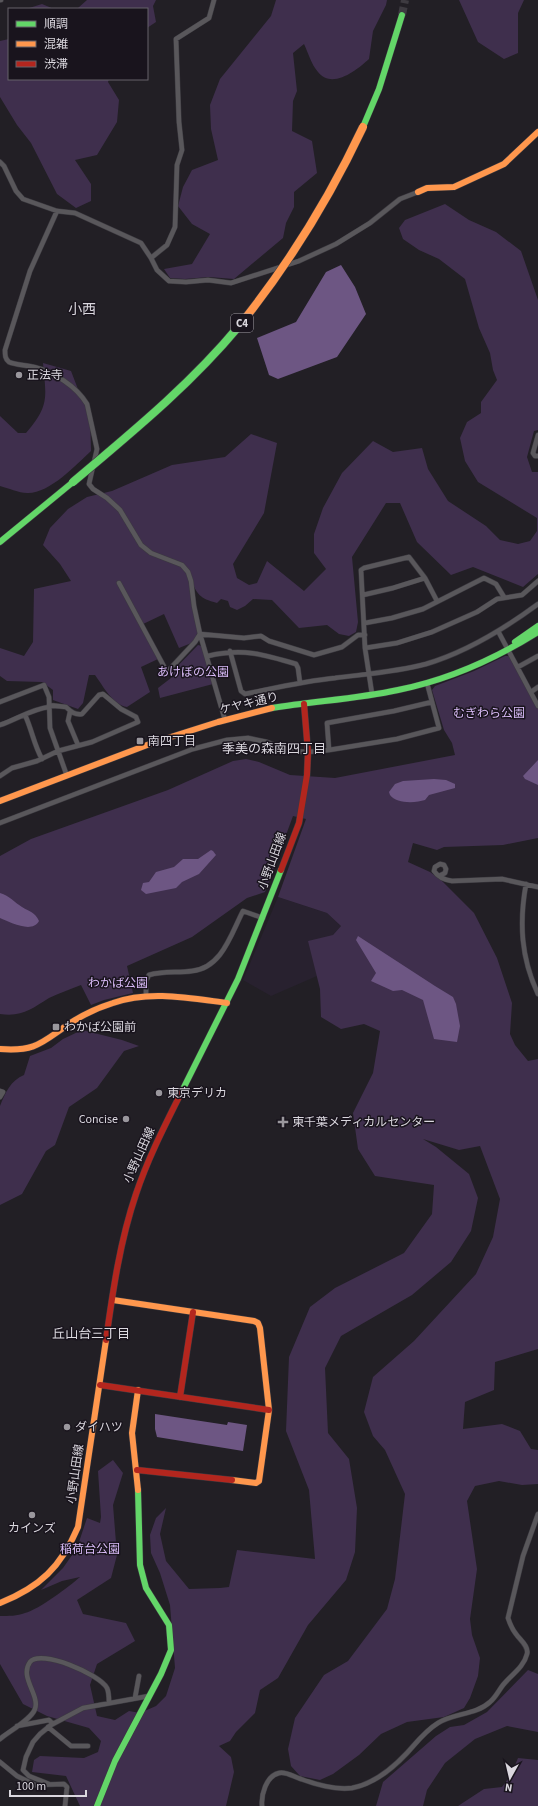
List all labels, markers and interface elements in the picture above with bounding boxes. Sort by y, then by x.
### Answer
legend [8,8,148,80]
text: 順調 [44,16,68,33]
text: 混雑 [44,36,68,53]
text: 渋滞 [44,56,68,73]
district label: 小西 [68,300,96,320]
road number: C4 [231,314,253,332]
place label: 正法寺 [27,367,63,384]
marker: 正法寺 [14,370,24,380]
park label: あけぼの公園 [157,664,229,681]
street label: ケヤキ通り [218,688,280,719]
park label: むぎわら公園 [453,705,525,722]
place label: 南四丁目 [148,733,196,750]
marker: 南四丁目 [135,736,145,746]
district label: 季美の森南四丁目 [222,740,326,758]
street label: 小野山田線 [254,830,291,892]
park label: わかば公園 [88,975,148,992]
place label: わかば公園前 [64,1019,136,1036]
marker: わかば公園前 [51,1022,61,1032]
place label: 東京デリカ [167,1085,227,1102]
marker: 東京デリカ [154,1088,164,1098]
place label: Concise [79,1111,118,1128]
marker: Concise [121,1114,131,1124]
place label: 東千葉メディカルセンター [292,1114,435,1131]
marker: 東千葉メディカルセンター [277,1116,289,1128]
street label: 小野山田線 [119,1124,159,1186]
district label: 丘山台三丁目 [52,1325,130,1343]
place label: ダイハツ [75,1419,123,1436]
marker: ダイハツ [62,1422,72,1432]
street label: 小野山田線 [63,1443,88,1505]
marker: カインズ [27,1510,37,1520]
place label: カインズ [8,1520,56,1537]
park label: 稲荷台公園 [60,1541,120,1558]
north arrow [490,1758,530,1798]
scale bar [10,1772,86,1798]
text: 100 m [16,1778,46,1795]
text: N [504,1779,513,1795]

